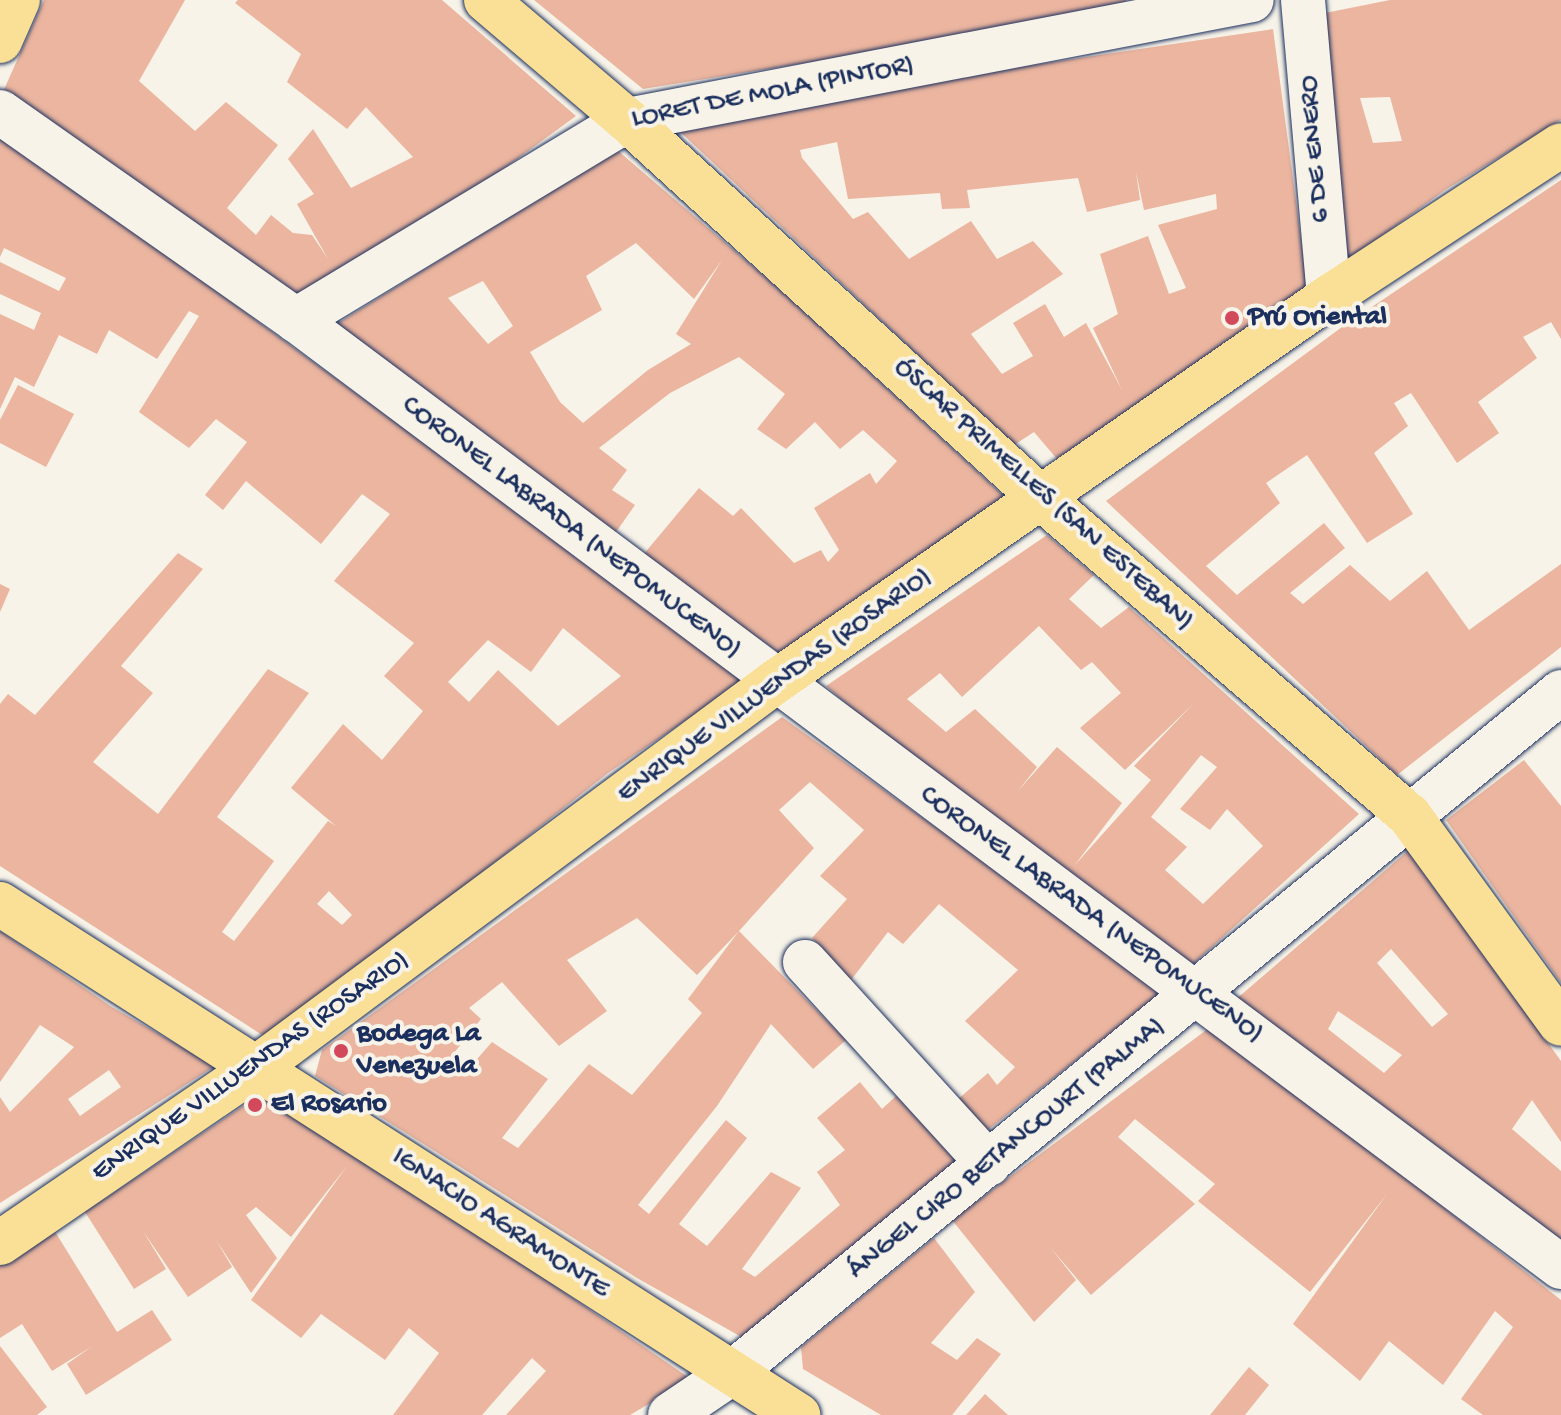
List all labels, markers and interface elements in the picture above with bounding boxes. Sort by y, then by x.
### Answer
street label: LORET DE MOLA (PINTOR) [629,49,917,137]
street label: 6 DE ENERO [1293,74,1339,224]
place label: Prú Oriental [1248,301,1387,335]
marker: Prú Oriental [1223,309,1241,327]
street label: ÓSCAR PRIMELLES (SAN ESTEBAN) [886,351,1200,639]
street label: CORONEL LABRADA (NEPOMUCENO) [394,389,748,667]
street label: ENRIQUE VILLUENDAS (ROSARIO) [611,561,939,811]
street label: CORONEL LABRADA (NEPOMUCENO) [912,779,1270,1051]
street label: ENRIQUE VILLUENDAS (ROSARIO) [86,944,416,1190]
street label: ÁNGEL CIRO BETANCOURT (PALMA) [842,1011,1172,1287]
place label: Bodega La Venezuela [357,1018,481,1084]
marker: Bodega La Venezuela [332,1042,350,1060]
place label: El Rosario [271,1088,387,1122]
marker: El Rosario [246,1096,264,1114]
street label: IGNACIO AGRAMONTE [385,1141,615,1307]

